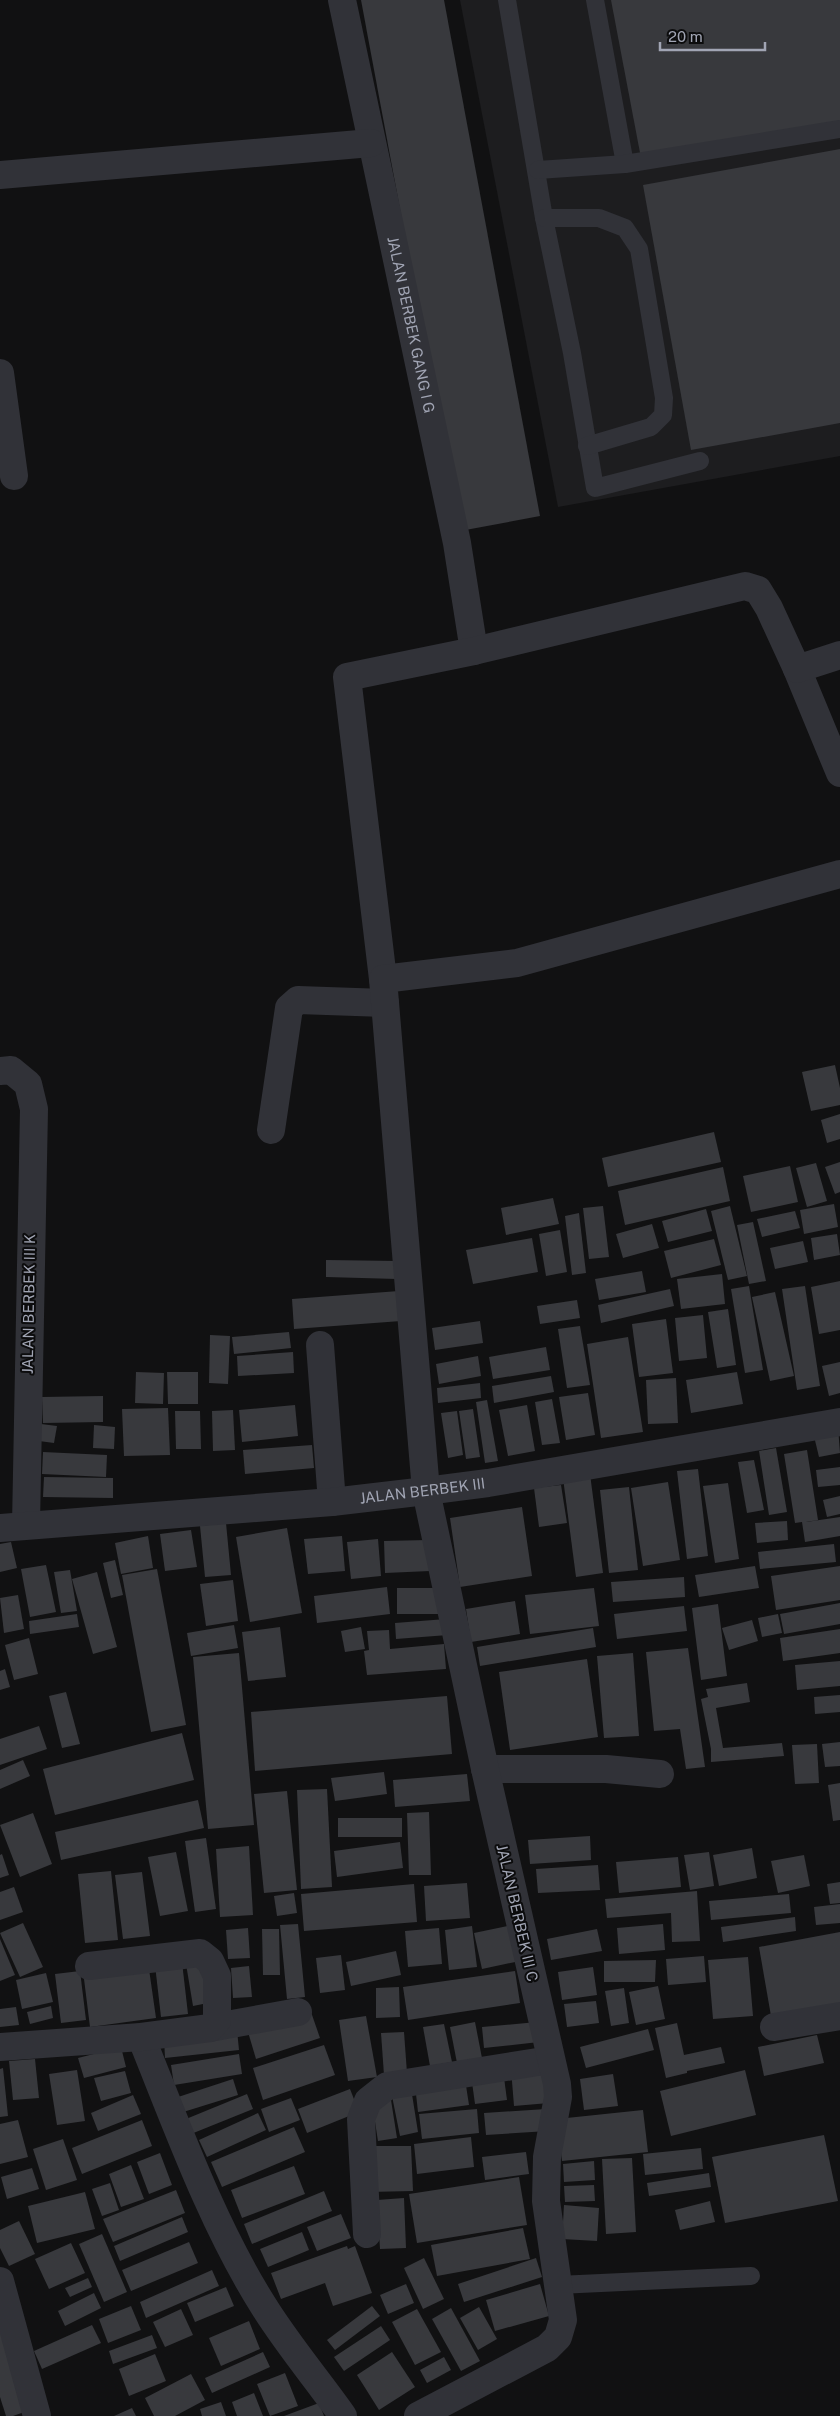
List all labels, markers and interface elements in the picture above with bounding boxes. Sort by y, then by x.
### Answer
scale bar [660,20,765,52]
text: 20 m [668,28,703,45]
street label: JALAN BERBEK GANG I G [384,235,438,415]
street label: JALAN BERBEK III K [19,1234,38,1374]
street label: JALAN BERBEK III [359,1474,486,1507]
street label: JALAN BERBEK III C [493,1843,542,1983]

